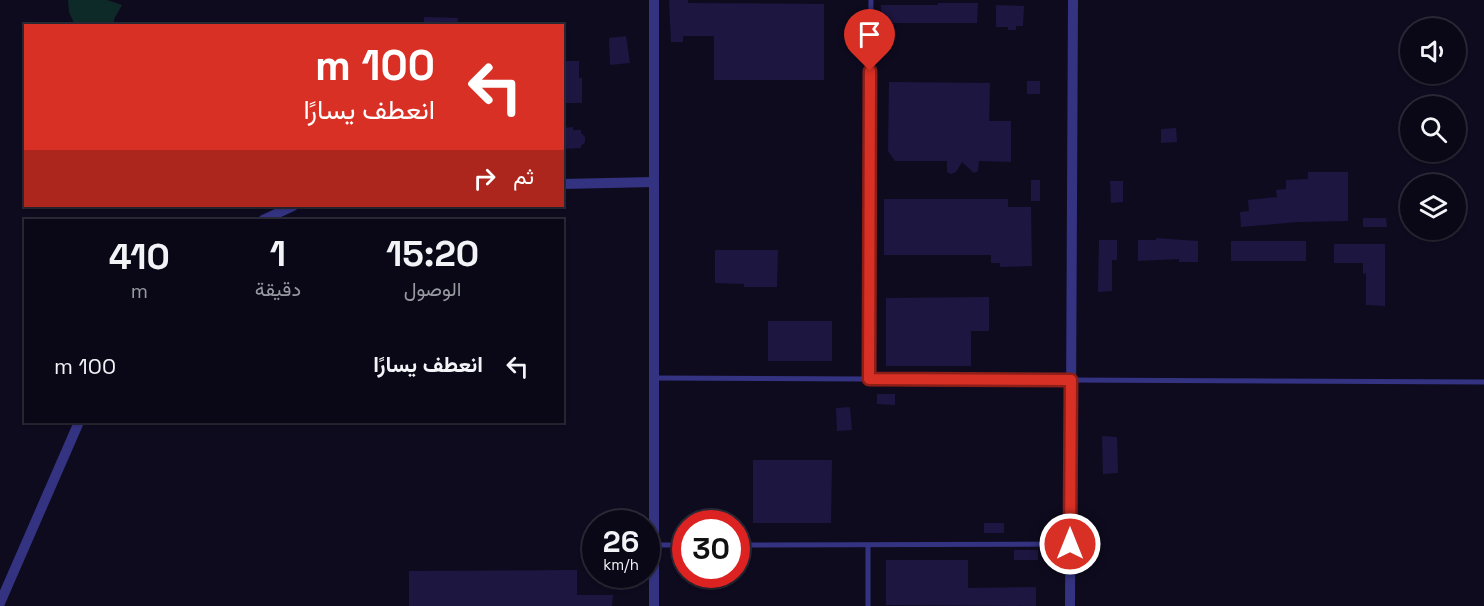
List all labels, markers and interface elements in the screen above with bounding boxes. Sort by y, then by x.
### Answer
pin [844,9,895,71]
icon: arrive [853,18,886,51]
map controls [1400,18,1466,240]
button: sound [1400,18,1466,84]
text: 100 m [315,39,435,92]
icon: left [456,48,534,126]
text: انعطف يسارًا [303,92,435,127]
button: search [1400,96,1466,162]
icon: right [468,162,501,195]
text: ثم [513,162,534,190]
button: layers [1400,174,1466,240]
text: 1 [270,231,286,277]
text: 15:20 [386,231,479,277]
text: 410 [109,234,170,280]
text: دقيقة [255,276,301,302]
text: الوصول [404,276,461,302]
text: m [131,278,148,304]
text: انعطف يسارًا [373,350,483,378]
icon: left [501,350,534,383]
text: 100 m [54,352,116,380]
speed limit sign: 30 [672,510,750,588]
position arrow [1038,512,1102,576]
text: 26 [603,522,639,561]
text: km/h [603,555,639,574]

